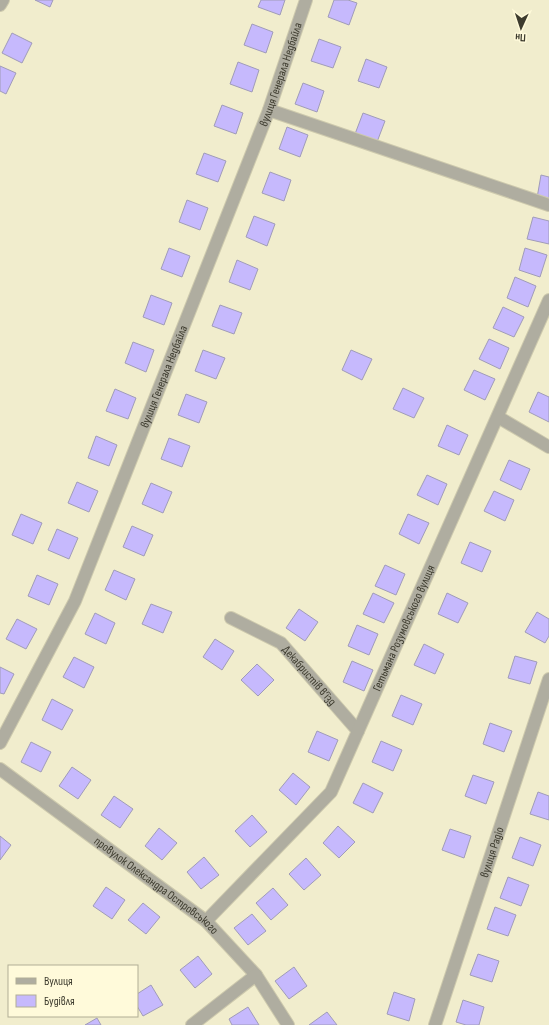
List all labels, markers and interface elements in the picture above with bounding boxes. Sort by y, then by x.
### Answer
north arrow [501,8,541,48]
street label: вулиця Генерала Недбайла [256,20,306,129]
text: Пн [515,31,526,44]
street label: вулиця Генерала Недбайла [137,323,191,430]
street label: Гетьмана Розумовського вулиця [370,562,439,694]
street label: Декабристів в’їзд [279,643,339,709]
street label: вулиця Радіо [477,825,508,879]
street label: провулок Олександра Островського [91,834,221,938]
legend [8,965,138,1017]
text: Вулиця [44,974,73,989]
text: Будівля [44,994,75,1009]

